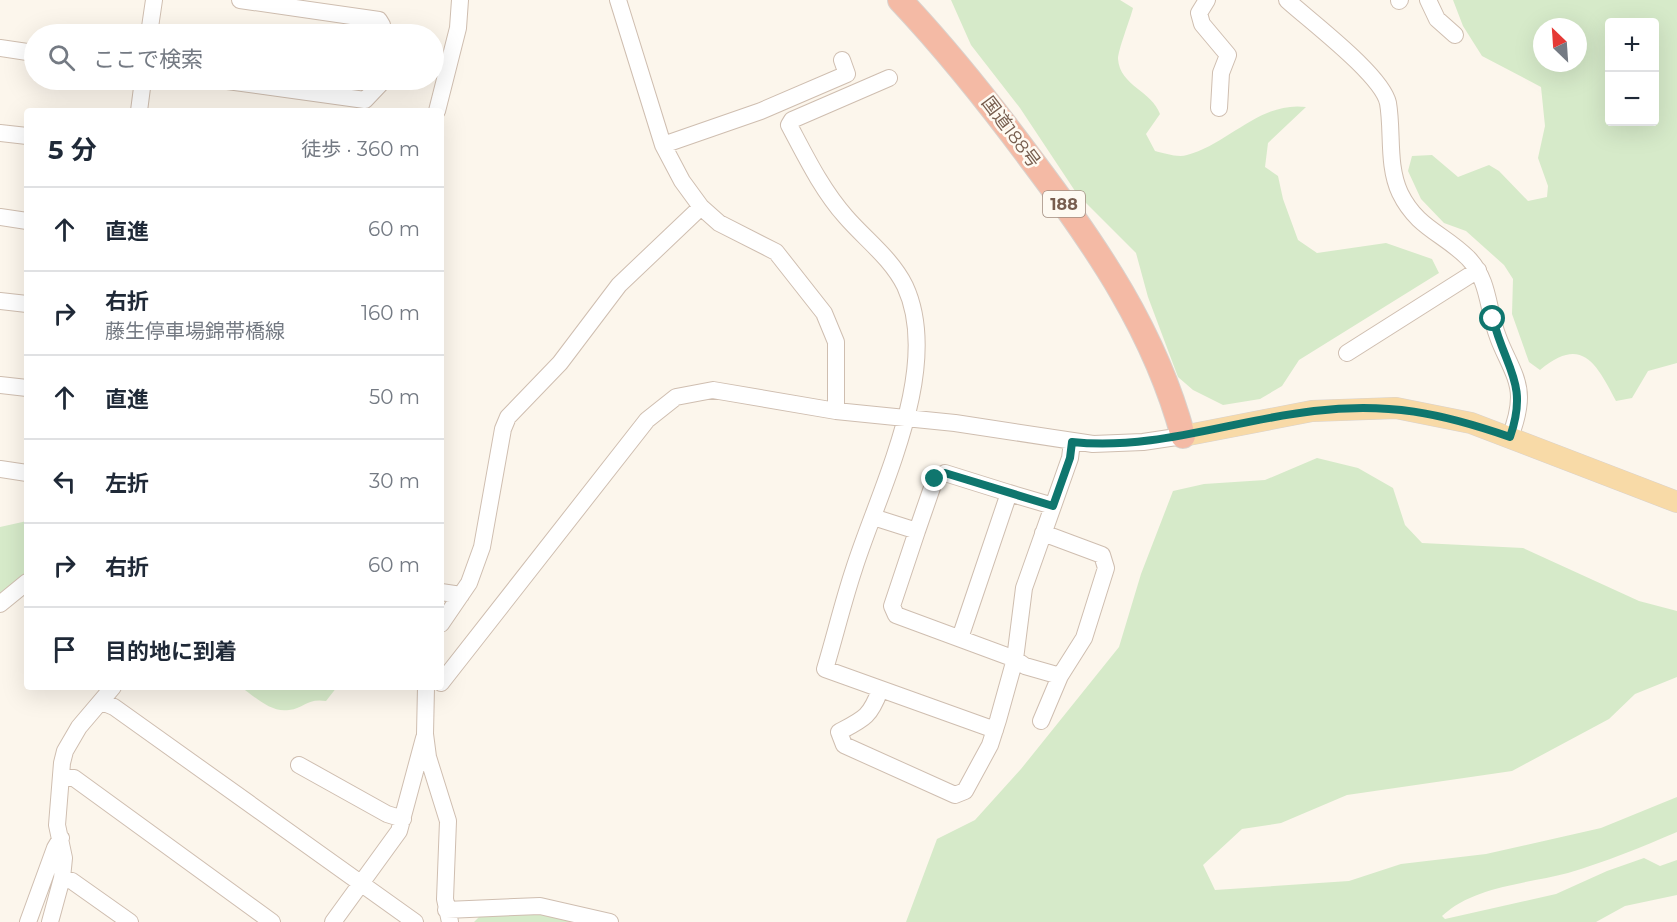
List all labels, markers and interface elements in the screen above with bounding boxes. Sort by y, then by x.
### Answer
north arrow [1533,18,1587,72]
map controls [1605,18,1659,126]
button: + [1605,18,1659,72]
search box [24,24,444,90]
icon: search [45,41,78,74]
text: ここで検索 [93,46,203,73]
button: − [1605,72,1659,126]
street label: 国道188号 [977,92,1045,172]
text: 5 分 [48,134,97,166]
text: 徒歩 · 360 m [301,137,420,161]
road number: 188 [1043,191,1085,217]
icon: ahead [48,213,81,246]
text: 60 m [368,217,420,241]
text: 直進 [105,218,149,245]
text: 右折 [105,288,149,315]
icon: right [48,297,81,330]
text: 160 m [361,301,420,325]
route start [1479,305,1505,331]
text: 藤生停車場錦帯橋線 [105,319,285,343]
icon: ahead [48,381,81,414]
text: 50 m [369,385,420,409]
text: 直進 [105,386,149,413]
icon: left [48,465,81,498]
route end [921,465,947,491]
text: 30 m [369,469,420,493]
text: 左折 [105,470,149,497]
icon: right [48,549,81,582]
text: 60 m [368,553,420,577]
text: 右折 [105,554,149,581]
icon: arrive [48,633,81,666]
text: 目的地に到着 [105,638,237,665]

